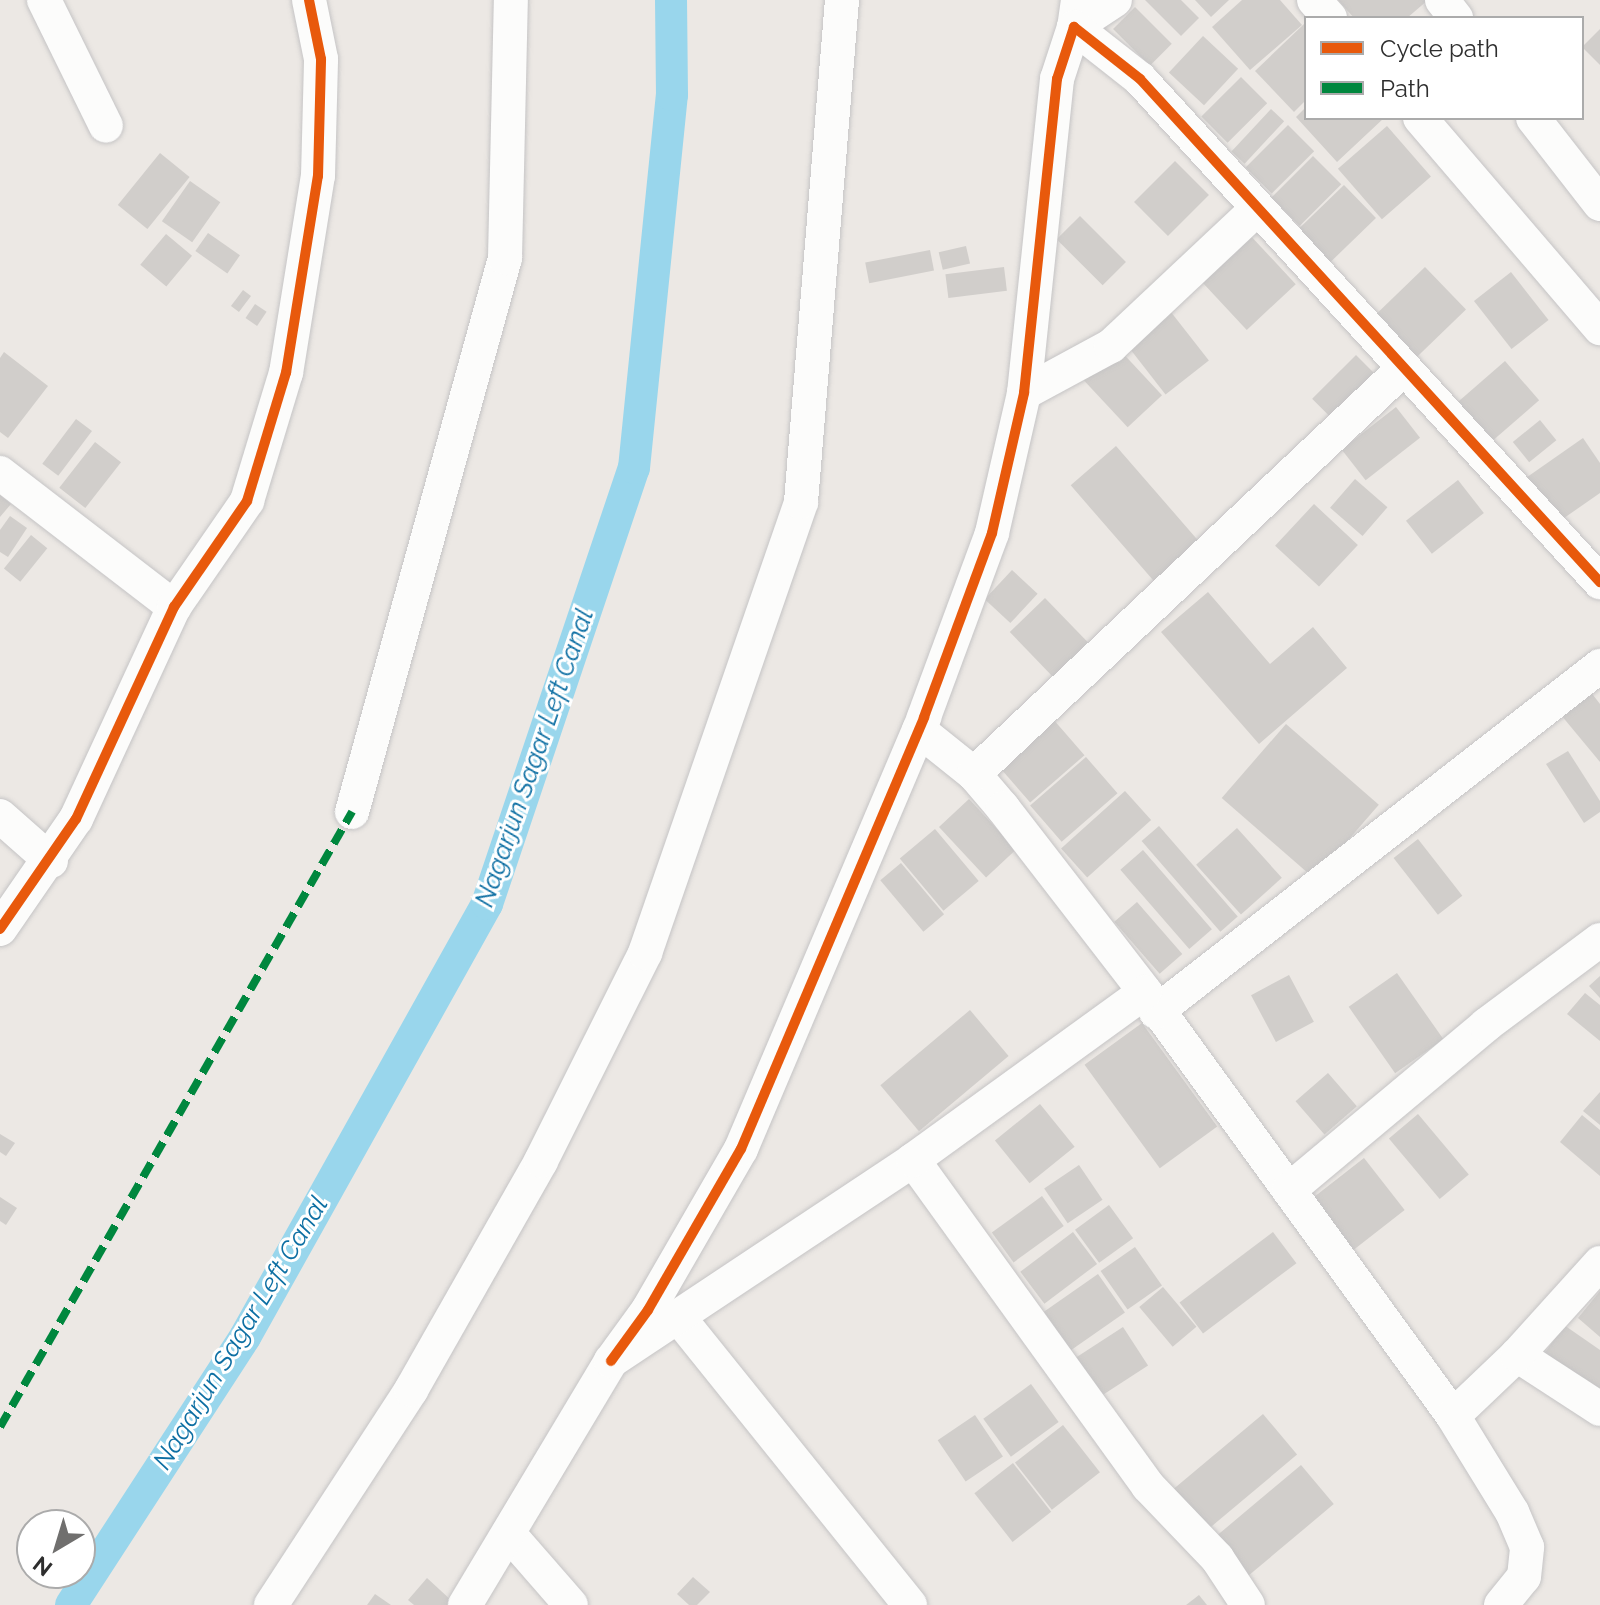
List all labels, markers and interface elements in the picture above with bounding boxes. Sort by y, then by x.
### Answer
legend [1304,16,1584,120]
text: Cycle path [1380,34,1499,63]
text: Path [1380,74,1430,103]
water label: Nagarjun Sagar Left Canal [469,605,601,911]
water label: Nagarjun Sagar Left Canal [147,1191,335,1475]
north arrow [16,1509,96,1589]
text: N [28,1551,57,1582]

